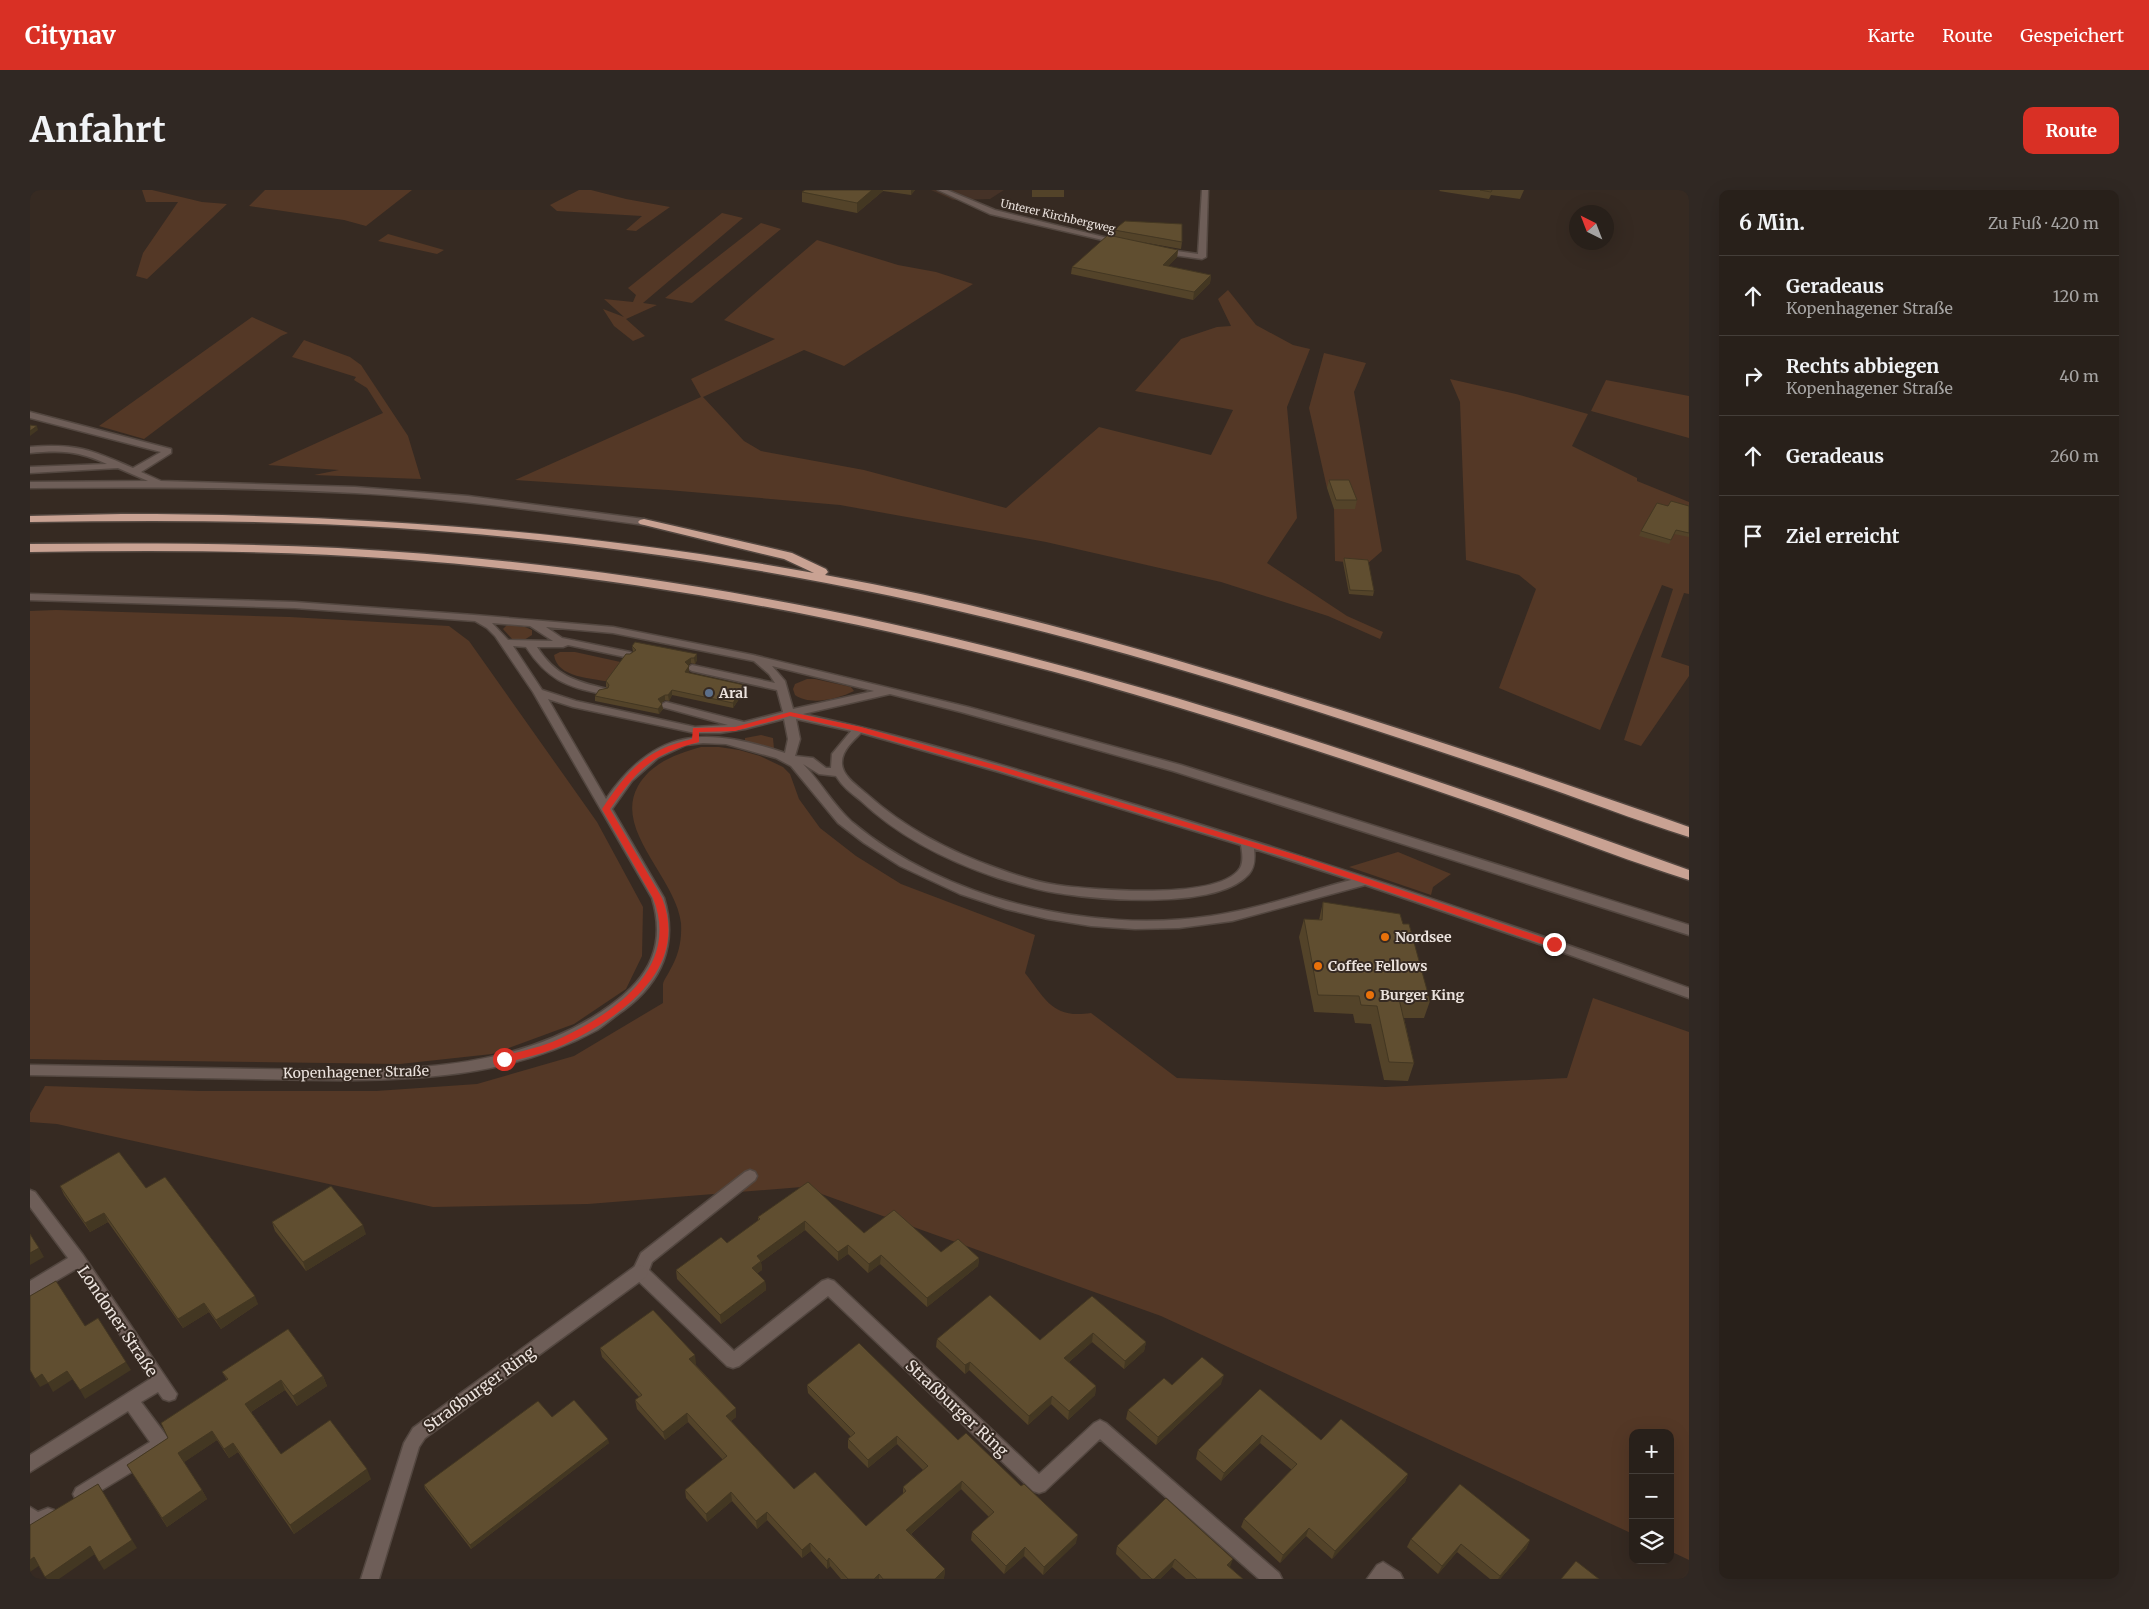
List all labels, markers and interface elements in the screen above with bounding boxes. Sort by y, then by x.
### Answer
text: Citynav [25,20,116,51]
text: Karte [1868,24,1914,47]
text: Route [1942,24,1992,47]
text: Gespeichert [2020,24,2124,47]
button: Route [2023,107,2119,154]
text: Anfahrt [30,108,166,152]
street label: Unterer Kirchbergweg [999,196,1117,236]
north arrow [1569,205,1614,250]
text: 6 Min. [1739,209,1805,236]
text: Zu Fuß · 420 m [1988,213,2099,233]
text: Geradeaus [1786,274,1884,298]
icon: ahead [1739,282,1767,310]
text: 120 m [2053,286,2099,306]
text: Kopenhagener Straße [1786,298,1953,318]
text: Rechts abbiegen [1786,354,1939,378]
icon: right [1739,362,1767,390]
text: 40 m [2059,366,2099,386]
text: Kopenhagener Straße [1786,378,1953,398]
icon: ahead [1739,442,1767,470]
text: Geradeaus [1786,444,1884,468]
text: 260 m [2050,446,2099,466]
icon: arrive [1739,522,1767,550]
text: Ziel erreicht [1786,524,1899,548]
place label: Aral [718,684,748,702]
marker: Aral [703,687,715,699]
place label: Nordsee [1395,928,1452,946]
marker: Nordsee [1379,931,1391,943]
route end [1543,933,1566,956]
place label: Coffee Fellows [1328,957,1427,975]
marker: Coffee Fellows [1312,960,1324,972]
place label: Burger King [1380,986,1465,1004]
marker: Burger King [1364,989,1376,1001]
route start [493,1048,516,1071]
street label: Kopenhagener Straße [283,1062,429,1082]
street label: Londoner Straße [74,1262,162,1380]
street label: Straßburger Ring [419,1342,539,1436]
street label: Straßburger Ring [901,1355,1013,1461]
map controls [1629,1429,1674,1564]
button: + [1629,1429,1674,1474]
button: − [1629,1474,1674,1519]
button: layers [1629,1519,1674,1564]

